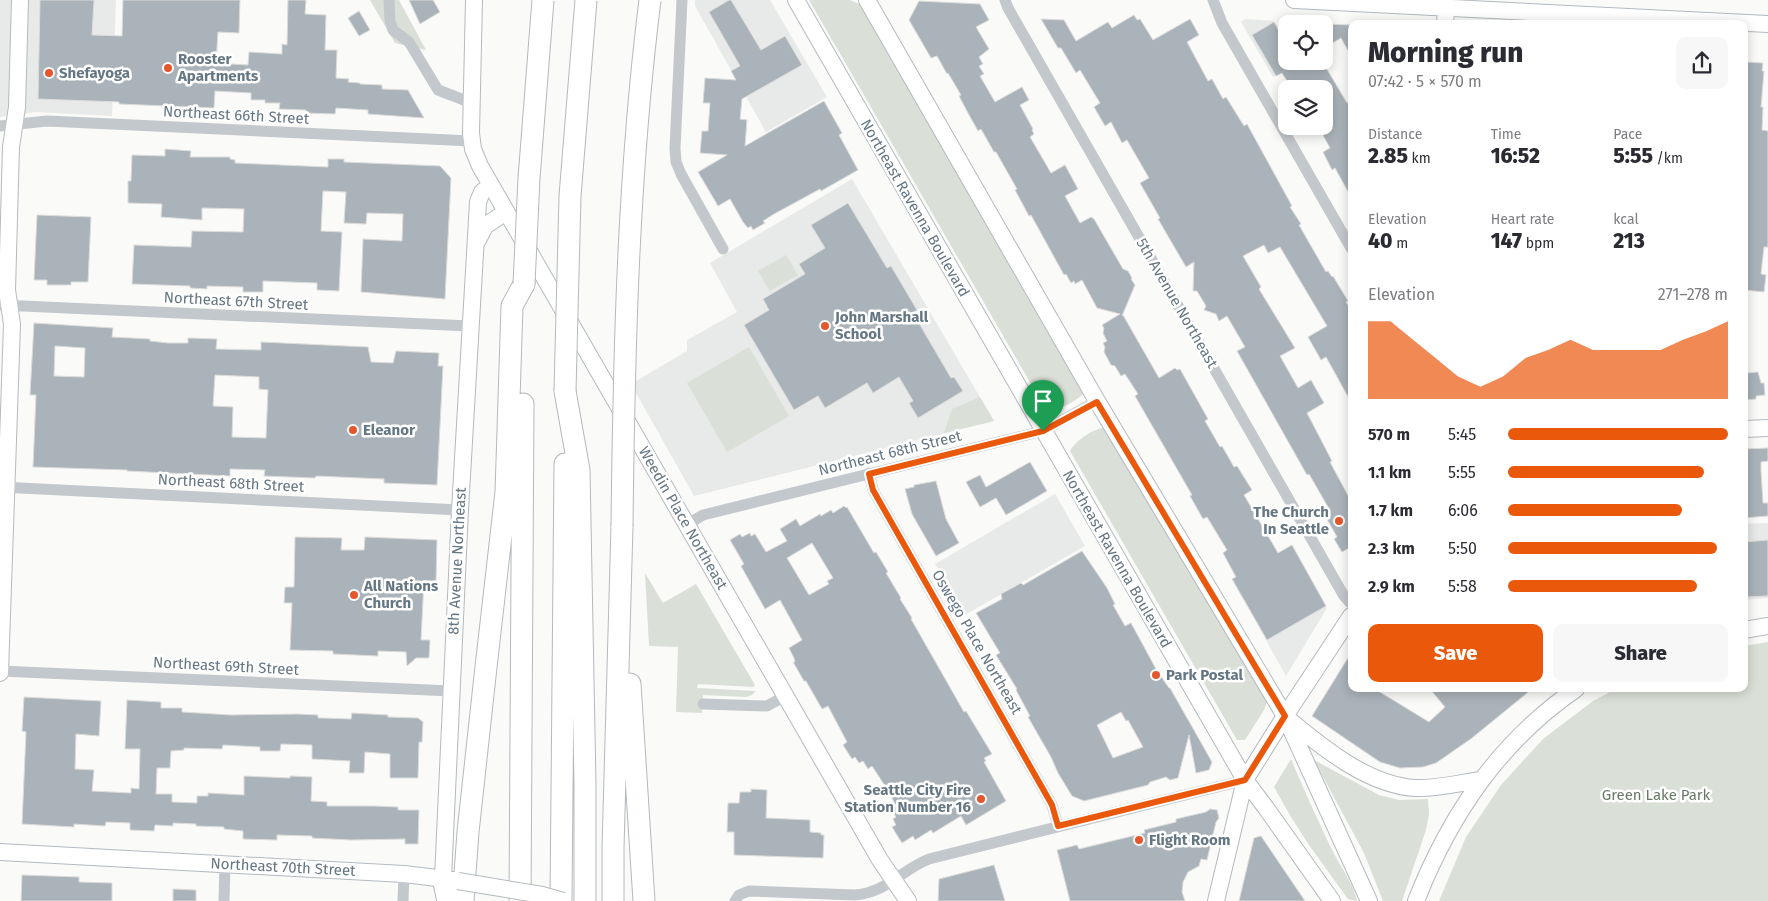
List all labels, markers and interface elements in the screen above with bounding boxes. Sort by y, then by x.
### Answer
map controls [1278,15,1333,135]
button: locate [1278,15,1333,70]
text: Morning run [1368,36,1523,69]
button: share [1676,37,1728,89]
place label: Rooster Apartments [177,50,258,85]
marker: Rooster Apartments [162,62,174,74]
place label: Shefayoga [59,64,130,82]
marker: Shefayoga [43,67,55,79]
text: 07:42 · 5 × 570 m [1368,72,1482,91]
button: layers [1278,80,1333,135]
street label: Northeast 66th Street [162,102,310,128]
street label: Northeast Ravenna Boulevard [857,116,973,300]
text: Distance [1368,126,1422,143]
text: Time [1491,126,1521,143]
text: Pace [1613,126,1642,143]
text: 2.85 [1368,143,1408,169]
text: 16:52 [1491,143,1540,169]
text: 5:55 [1613,143,1653,169]
text: km [1408,150,1431,167]
text: /km [1653,150,1683,167]
text: Elevation [1368,211,1427,228]
text: Heart rate [1491,211,1554,228]
text: kcal [1613,211,1639,228]
text: 40 [1368,228,1393,254]
text: 147 [1491,228,1522,254]
text: 213 [1613,228,1645,254]
street label: 5th Avenue Northeast [1133,235,1222,372]
text: m [1393,235,1408,252]
text: bpm [1522,235,1554,252]
text: Elevation [1368,285,1435,304]
text: 271–278 m [1658,285,1728,304]
street label: Northeast 67th Street [163,288,309,314]
place label: John Marshall School [834,308,929,343]
marker: John Marshall School [819,320,831,332]
pin [1022,380,1064,431]
icon: arrive [1029,387,1057,415]
place label: Eleanor [363,421,416,439]
marker: Eleanor [347,424,359,436]
text: 570 m [1368,425,1410,444]
text: 5:45 [1448,425,1476,444]
street label: Northeast 68th Street [817,426,964,479]
street label: Weedin Place Northeast [635,443,732,593]
text: 1.1 km [1368,463,1411,482]
text: 5:55 [1448,463,1476,482]
street label: Northeast Ravenna Boulevard [1059,467,1175,651]
street label: Northeast 68th Street [157,470,305,496]
street label: 8th Avenue Northeast [444,486,470,635]
text: 1.7 km [1368,501,1413,520]
text: 6:06 [1448,501,1478,520]
place label: The Church In Seattle [1253,503,1329,538]
marker: The Church In Seattle [1333,515,1345,527]
text: 2.3 km [1368,539,1415,558]
text: 5:50 [1448,539,1477,558]
street label: Oswego Place Northeast [928,566,1026,718]
place label: All Nations Church [363,577,438,612]
text: 2.9 km [1368,577,1415,596]
text: 5:58 [1448,577,1477,596]
marker: All Nations Church [348,589,360,601]
button: Save [1368,624,1543,682]
button: Share [1553,624,1728,682]
street label: Northeast 69th Street [153,653,300,679]
place label: Park Postal [1166,666,1244,684]
marker: Park Postal [1150,669,1162,681]
place label: Seattle City Fire Station Number 16 [844,781,972,816]
park label: Green Lake Park [1602,786,1711,804]
marker: Seattle City Fire Station Number 16 [975,793,987,805]
place label: Flight Room [1149,831,1230,849]
marker: Flight Room [1133,834,1145,846]
street label: Northeast 70th Street [210,854,357,880]

